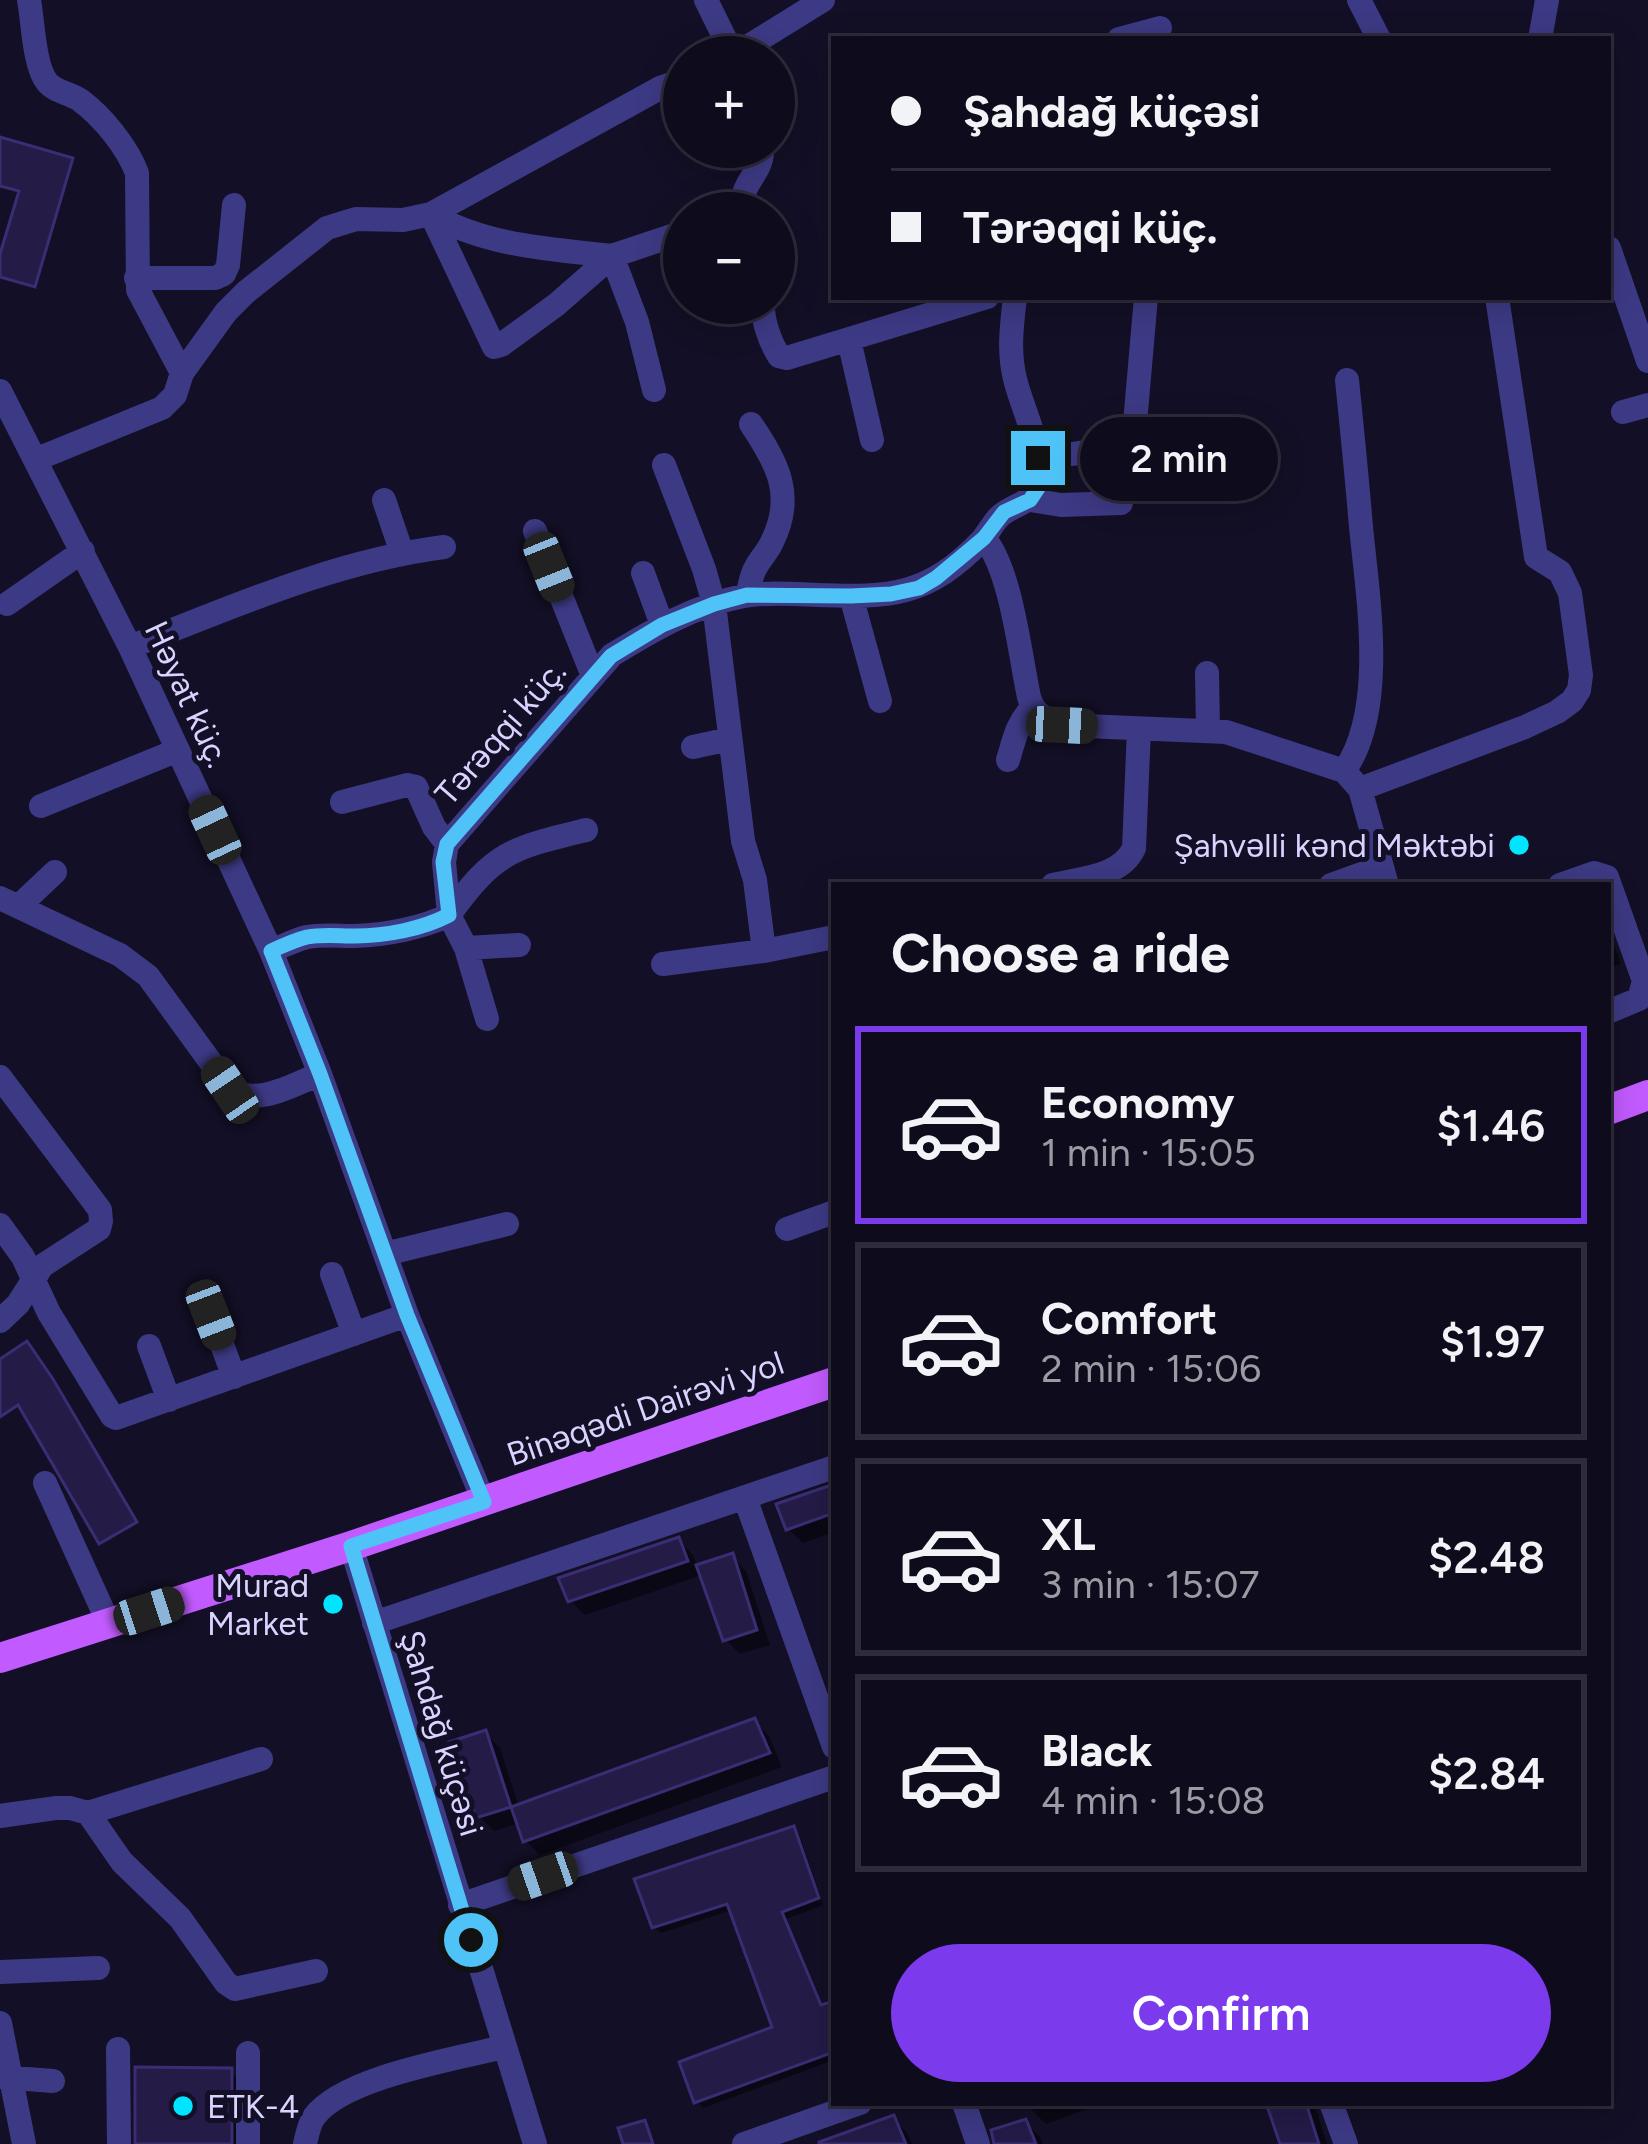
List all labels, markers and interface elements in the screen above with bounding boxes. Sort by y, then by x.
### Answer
map controls [663,36,795,324]
button: + [663,36,795,168]
text: Şahdağ küçəsi [963,84,1261,138]
button: − [663,192,795,324]
text: Tərəqqi küç. [963,200,1218,254]
callout: 2 min [1080,416,1278,500]
route end [1011,431,1065,485]
text: 2 min [1130,435,1228,482]
car [519,527,579,607]
street label: Həyat küç. [137,615,238,773]
street label: Tərəqqi küç. [427,652,574,813]
car [1025,705,1099,745]
car [183,790,247,870]
place label: Şahvəlli kənd Məktəbi [1174,826,1495,865]
marker: Şahvəlli kənd Məktəbi [1506,832,1532,858]
text: Choose a ride [891,921,1230,986]
car [195,1050,265,1130]
icon: car [897,1071,1005,1179]
text: Economy [1041,1075,1234,1129]
text: $1.46 [1437,1098,1545,1152]
text: 1 min · 15:05 [1041,1129,1256,1176]
car [181,1275,241,1355]
icon: car [897,1287,1005,1395]
text: Comfort [1041,1291,1217,1345]
text: $1.97 [1440,1314,1545,1368]
street label: Binəqədi Dairəvi yol [502,1343,789,1474]
text: 2 min · 15:06 [1041,1345,1261,1392]
icon: car [897,1503,1005,1611]
text: XL [1041,1507,1096,1561]
text: $2.48 [1428,1530,1545,1584]
text: 3 min · 15:07 [1041,1561,1259,1608]
place label: Murad Market [207,1566,309,1643]
car [109,1583,189,1639]
marker: Murad Market [320,1591,346,1617]
street label: Şahdağ küçəsi [392,1626,491,1841]
icon: car [897,1719,1005,1827]
text: Black [1041,1723,1152,1777]
text: $2.84 [1428,1746,1545,1800]
text: 4 min · 15:08 [1041,1777,1265,1824]
car [503,1847,583,1905]
route start [444,1913,498,1967]
button: Confirm [891,1944,1551,2082]
place label: ETK-4 [207,2087,299,2126]
marker: ETK-4 [170,2093,196,2119]

